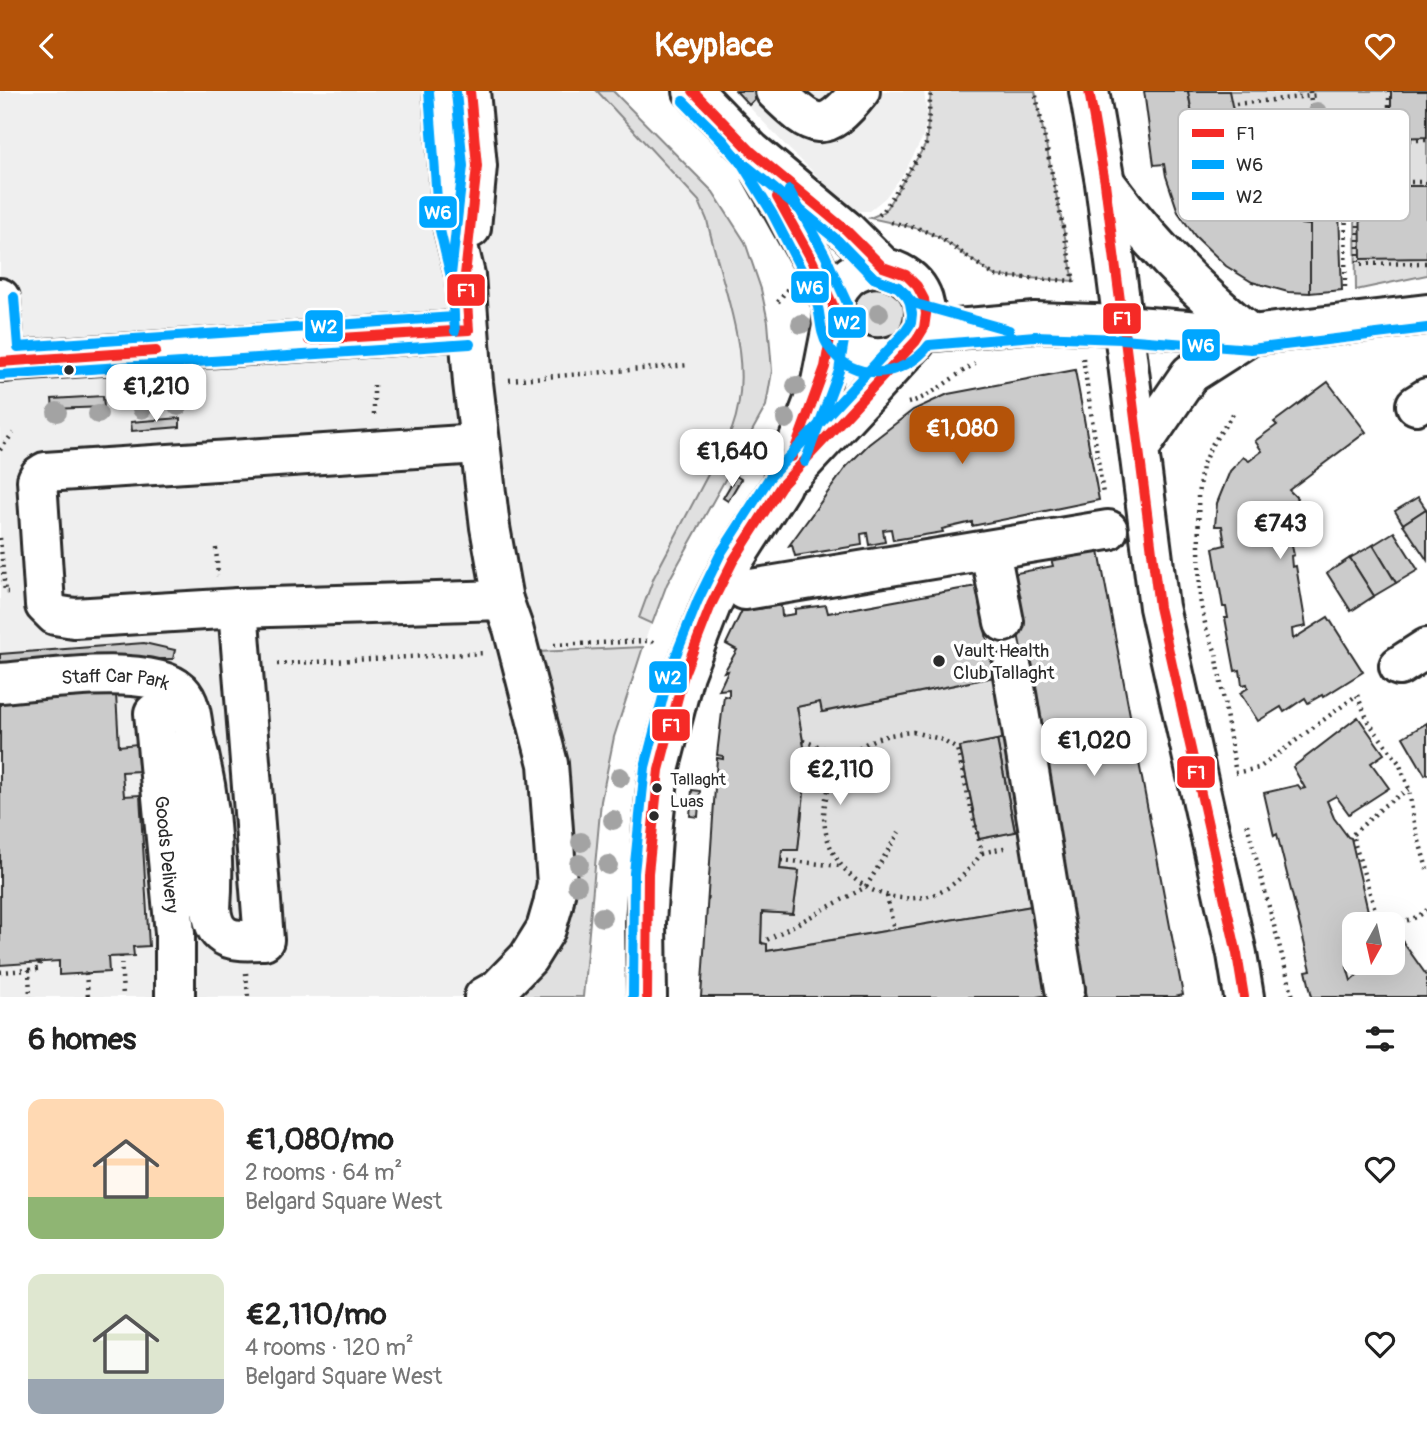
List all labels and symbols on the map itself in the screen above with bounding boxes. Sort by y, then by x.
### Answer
legend [1178,109,1410,221]
text: F1 [1236,122,1255,146]
text: W6 [1236,153,1263,177]
text: W2 [1236,185,1263,209]
line badge: W6 [418,195,458,229]
text: W6 [424,201,452,225]
line badge: W6 [790,270,830,304]
line badge: F1 [446,273,486,307]
text: W6 [796,276,824,300]
text: F1 [457,279,475,303]
line badge: F1 [1102,302,1142,335]
line badge: W2 [827,306,867,339]
text: F1 [1113,307,1131,331]
line badge: W2 [304,309,344,343]
text: W2 [834,311,861,335]
text: W2 [311,315,338,339]
line badge: W6 [1181,328,1221,362]
text: W6 [1187,334,1215,358]
unlabelled marker [62,363,76,377]
pin: €1,210 [99,365,213,424]
pin: €1,080 [905,407,1019,466]
pin: €1,640 [675,429,789,489]
pin: €743 [1239,501,1321,561]
place label: Vault Health Club Tallaght [953,639,1055,685]
marker: Vault Health Club Tallaght [931,653,947,669]
line badge: W2 [648,660,688,694]
street label: Staff Car Park [60,664,173,696]
text: W2 [655,666,682,690]
line badge: F1 [651,708,691,742]
text: F1 [662,714,680,738]
pin: €1,020 [1037,719,1151,778]
pin: €2,110 [783,747,897,807]
line badge: F1 [1176,755,1216,789]
text: F1 [1187,761,1205,785]
place label: Tallaght Luas [670,769,726,812]
marker: Tallaght Luas [650,781,664,795]
street label: Goods Delivery [149,795,184,914]
unlabelled marker [647,809,661,823]
north arrow [1342,912,1405,975]

